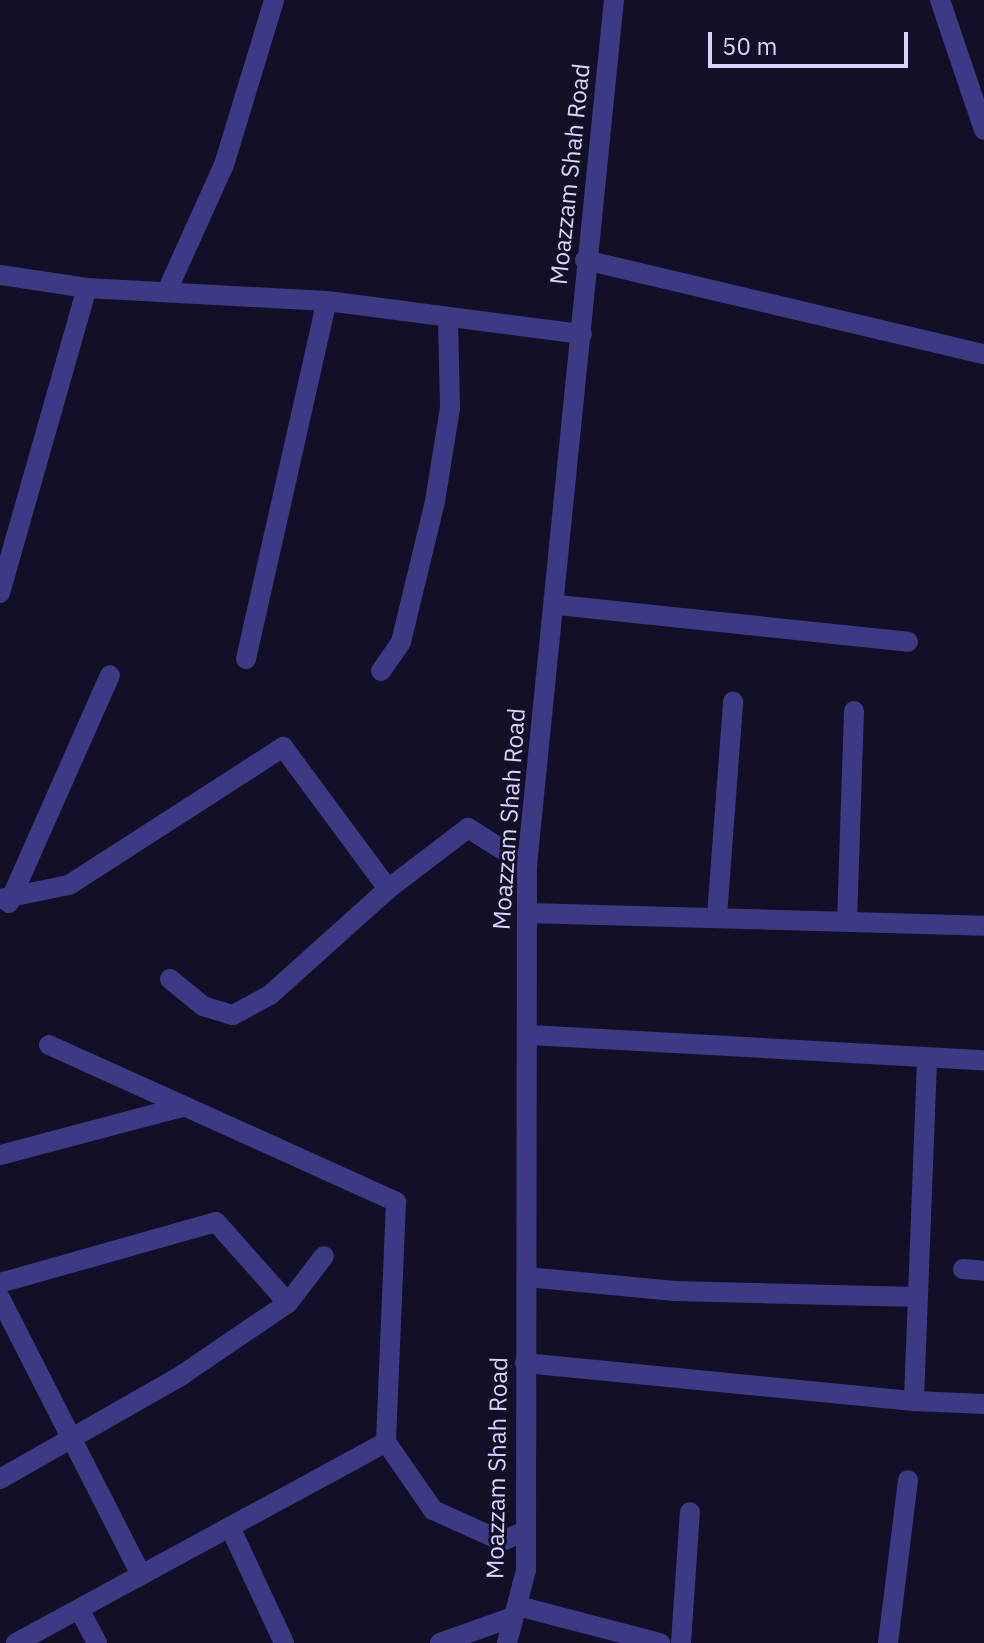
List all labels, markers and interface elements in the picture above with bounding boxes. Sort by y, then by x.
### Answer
scale bar [712,16,912,66]
text: 50 m [722,30,777,62]
street label: Moazzam Shah Road [544,62,596,286]
street label: Moazzam Shah Road [487,707,531,931]
street label: Moazzam Shah Road [481,1357,513,1579]

